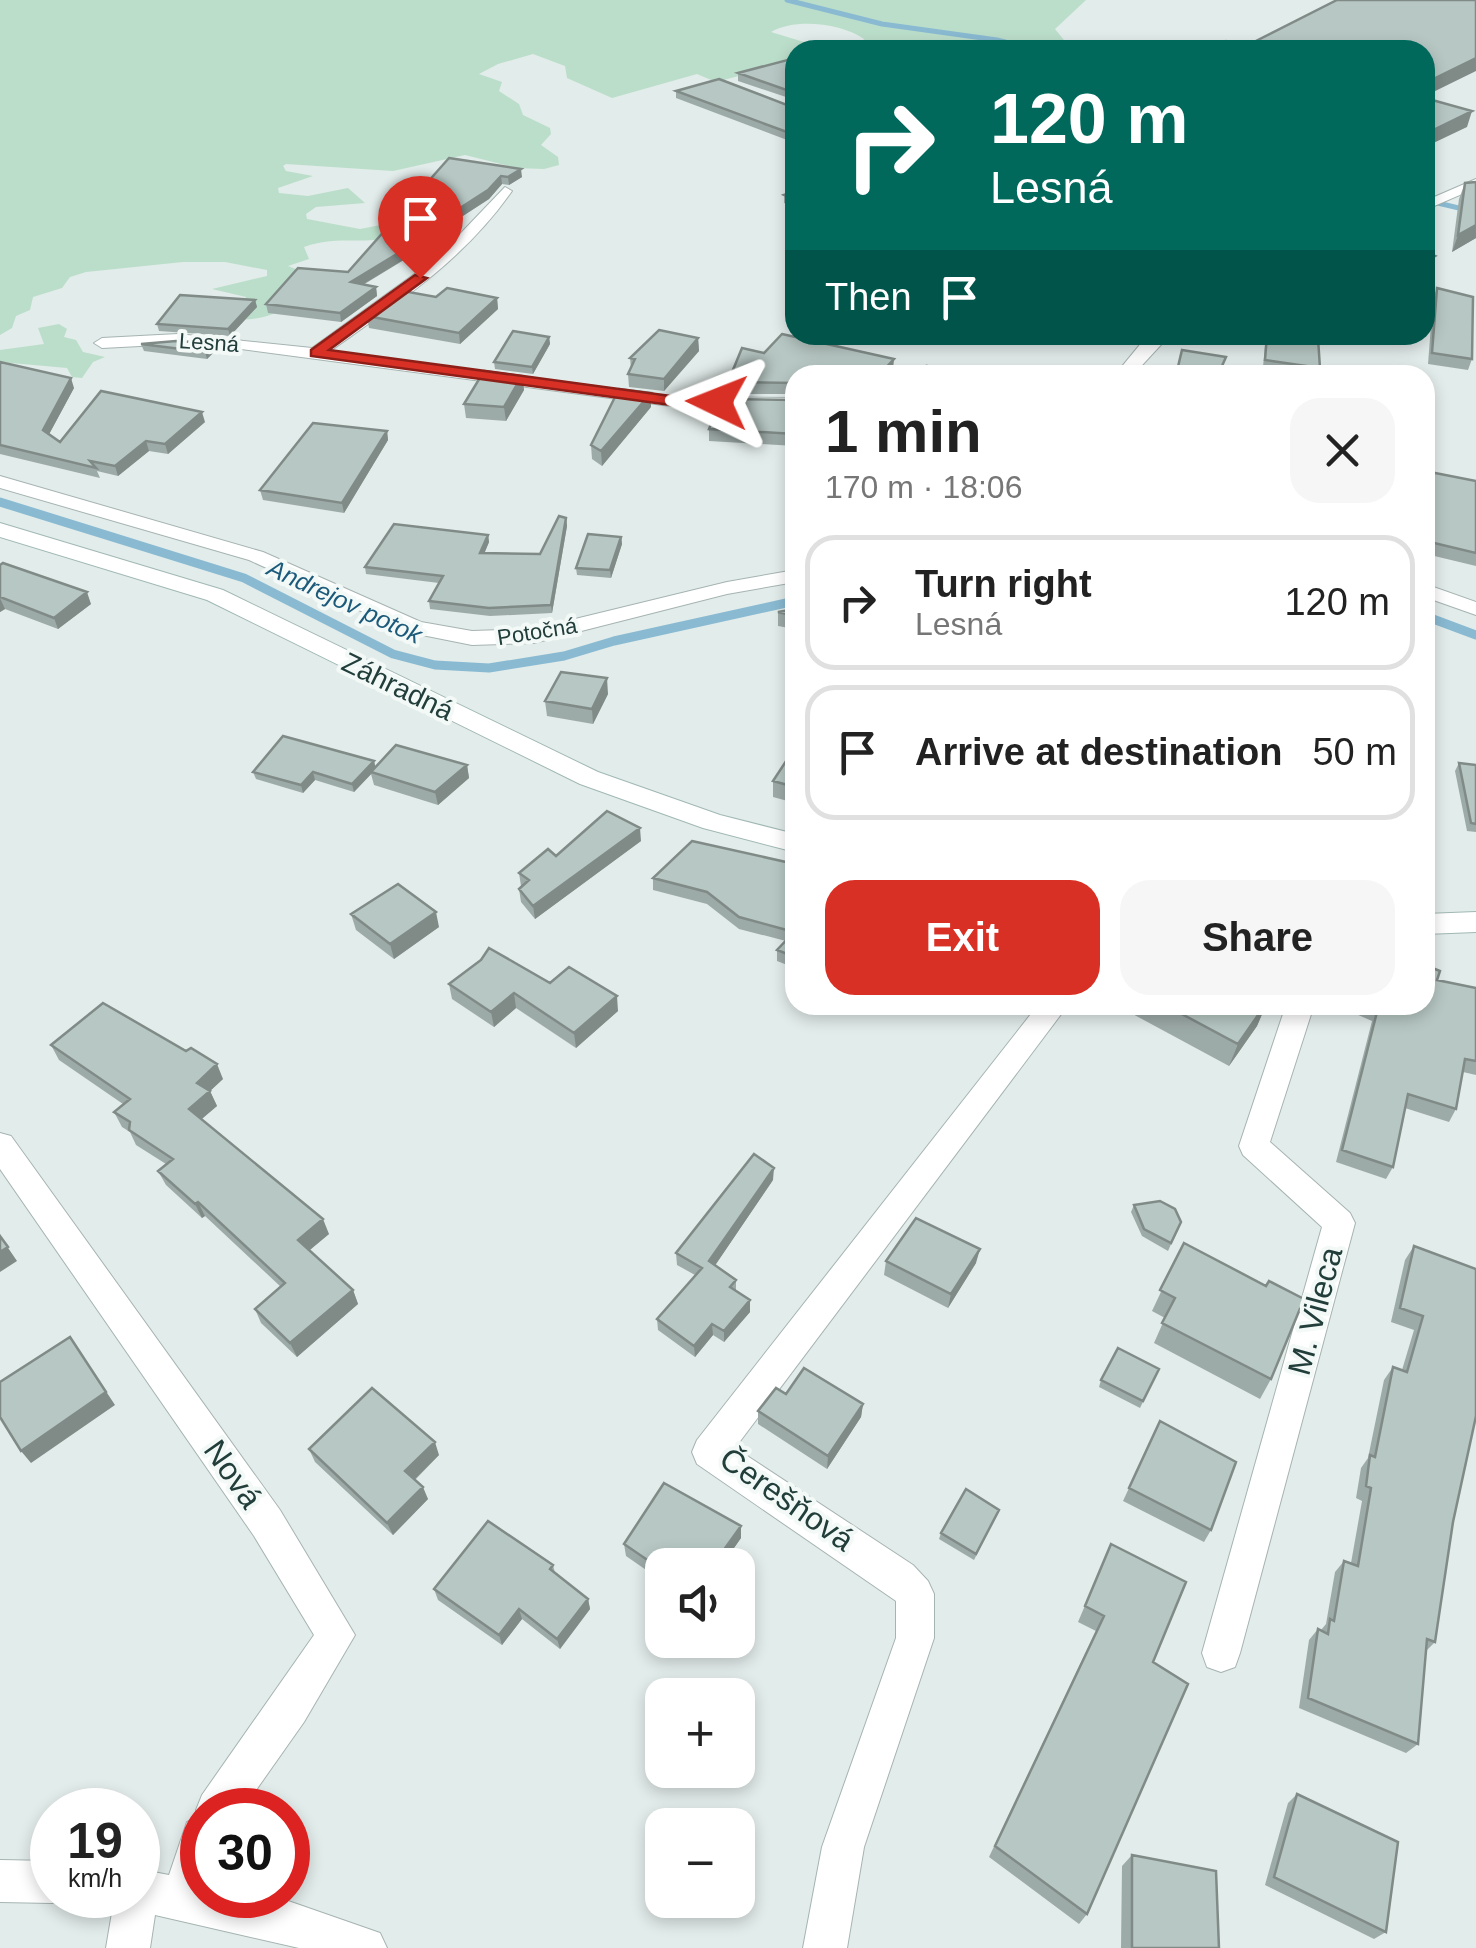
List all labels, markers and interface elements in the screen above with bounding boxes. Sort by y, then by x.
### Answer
icon: right [825,80,955,210]
text: 120 m [990,80,1188,158]
text: Lesná [990,162,1113,213]
pin [378,176,463,279]
icon: arrive [393,191,448,246]
icon: arrive [932,270,987,325]
text: Then [825,276,912,318]
street label: Lesná [178,328,240,357]
position arrow [665,350,769,454]
text: 1 min [825,398,982,465]
button: close [1290,398,1395,503]
text: 170 m · 18:06 [825,469,1022,505]
water label: Andrejov potok [262,552,428,650]
text: Turn right [915,563,1092,605]
icon: right [830,575,885,630]
text: 120 m [1284,581,1390,623]
text: Lesná [915,606,1002,642]
street label: Potočná [495,613,580,650]
street label: Záhradná [337,646,459,727]
icon: arrive [830,725,885,780]
text: Arrive at destination [915,731,1282,773]
text: 50 m [1312,731,1397,773]
button: Exit [825,880,1100,995]
button: Share [1120,880,1395,995]
street label: M. Vileca [1281,1243,1349,1379]
street label: Nová [197,1433,269,1515]
street label: Čerešňová [713,1440,861,1558]
map controls [645,1548,755,1918]
button: sound [645,1548,755,1658]
button: + [645,1678,755,1788]
speed limit sign: 30 [180,1788,310,1918]
button: − [645,1808,755,1918]
text: 19 [67,1813,123,1869]
text: km/h [68,1864,122,1892]

